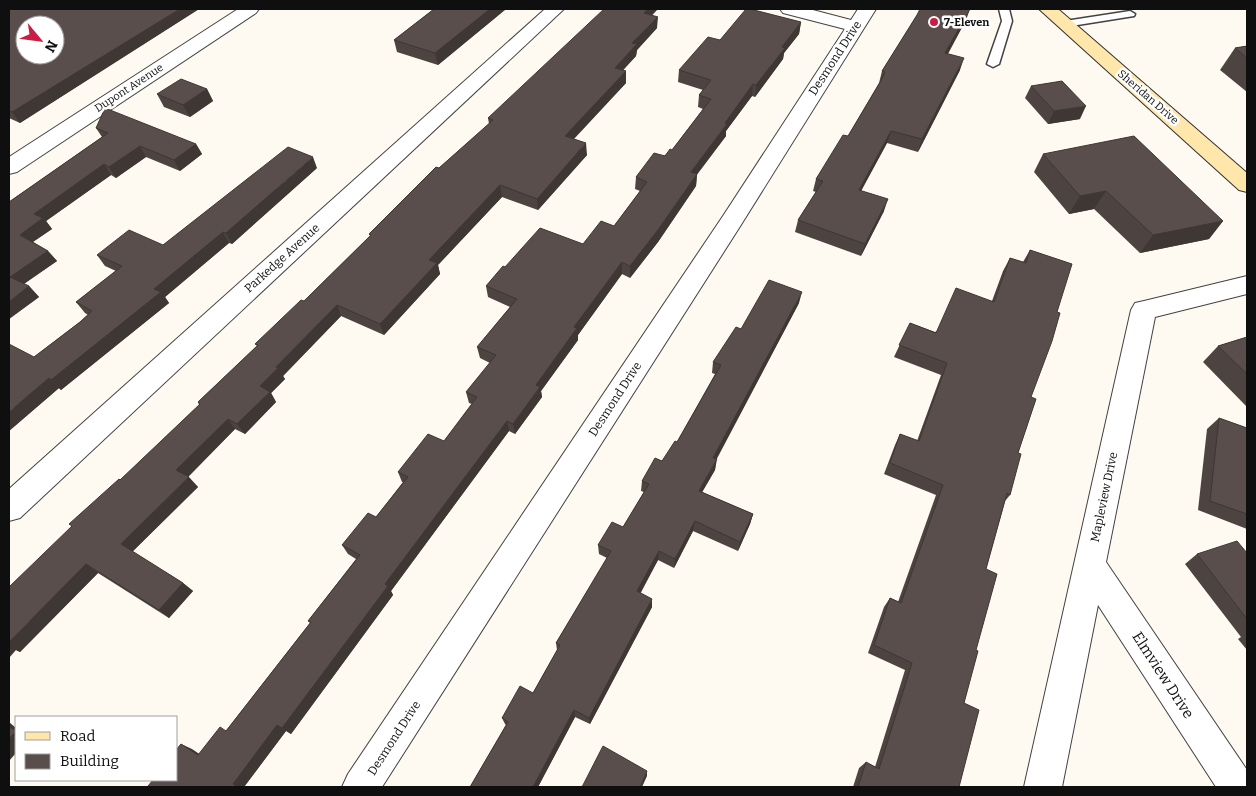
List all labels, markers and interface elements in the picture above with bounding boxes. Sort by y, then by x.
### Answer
north arrow [15,15,65,65]
marker: 7-Eleven [928,16,940,28]
place label: 7-Eleven [944,16,989,29]
street label: Desmond Drive [806,18,864,98]
text: N [41,37,61,55]
street label: Dupont Avenue [92,61,166,115]
street label: Sheridan Drive [1115,67,1181,127]
street label: Parkedge Avenue [242,221,322,295]
street label: Desmond Drive [586,359,644,439]
street label: Mapleview Drive [1088,451,1120,543]
street label: Elmview Drive [1128,628,1198,722]
street label: Desmond Drive [365,698,423,778]
legend [15,716,178,781]
text: Road [60,727,95,745]
text: Building [60,752,119,770]

